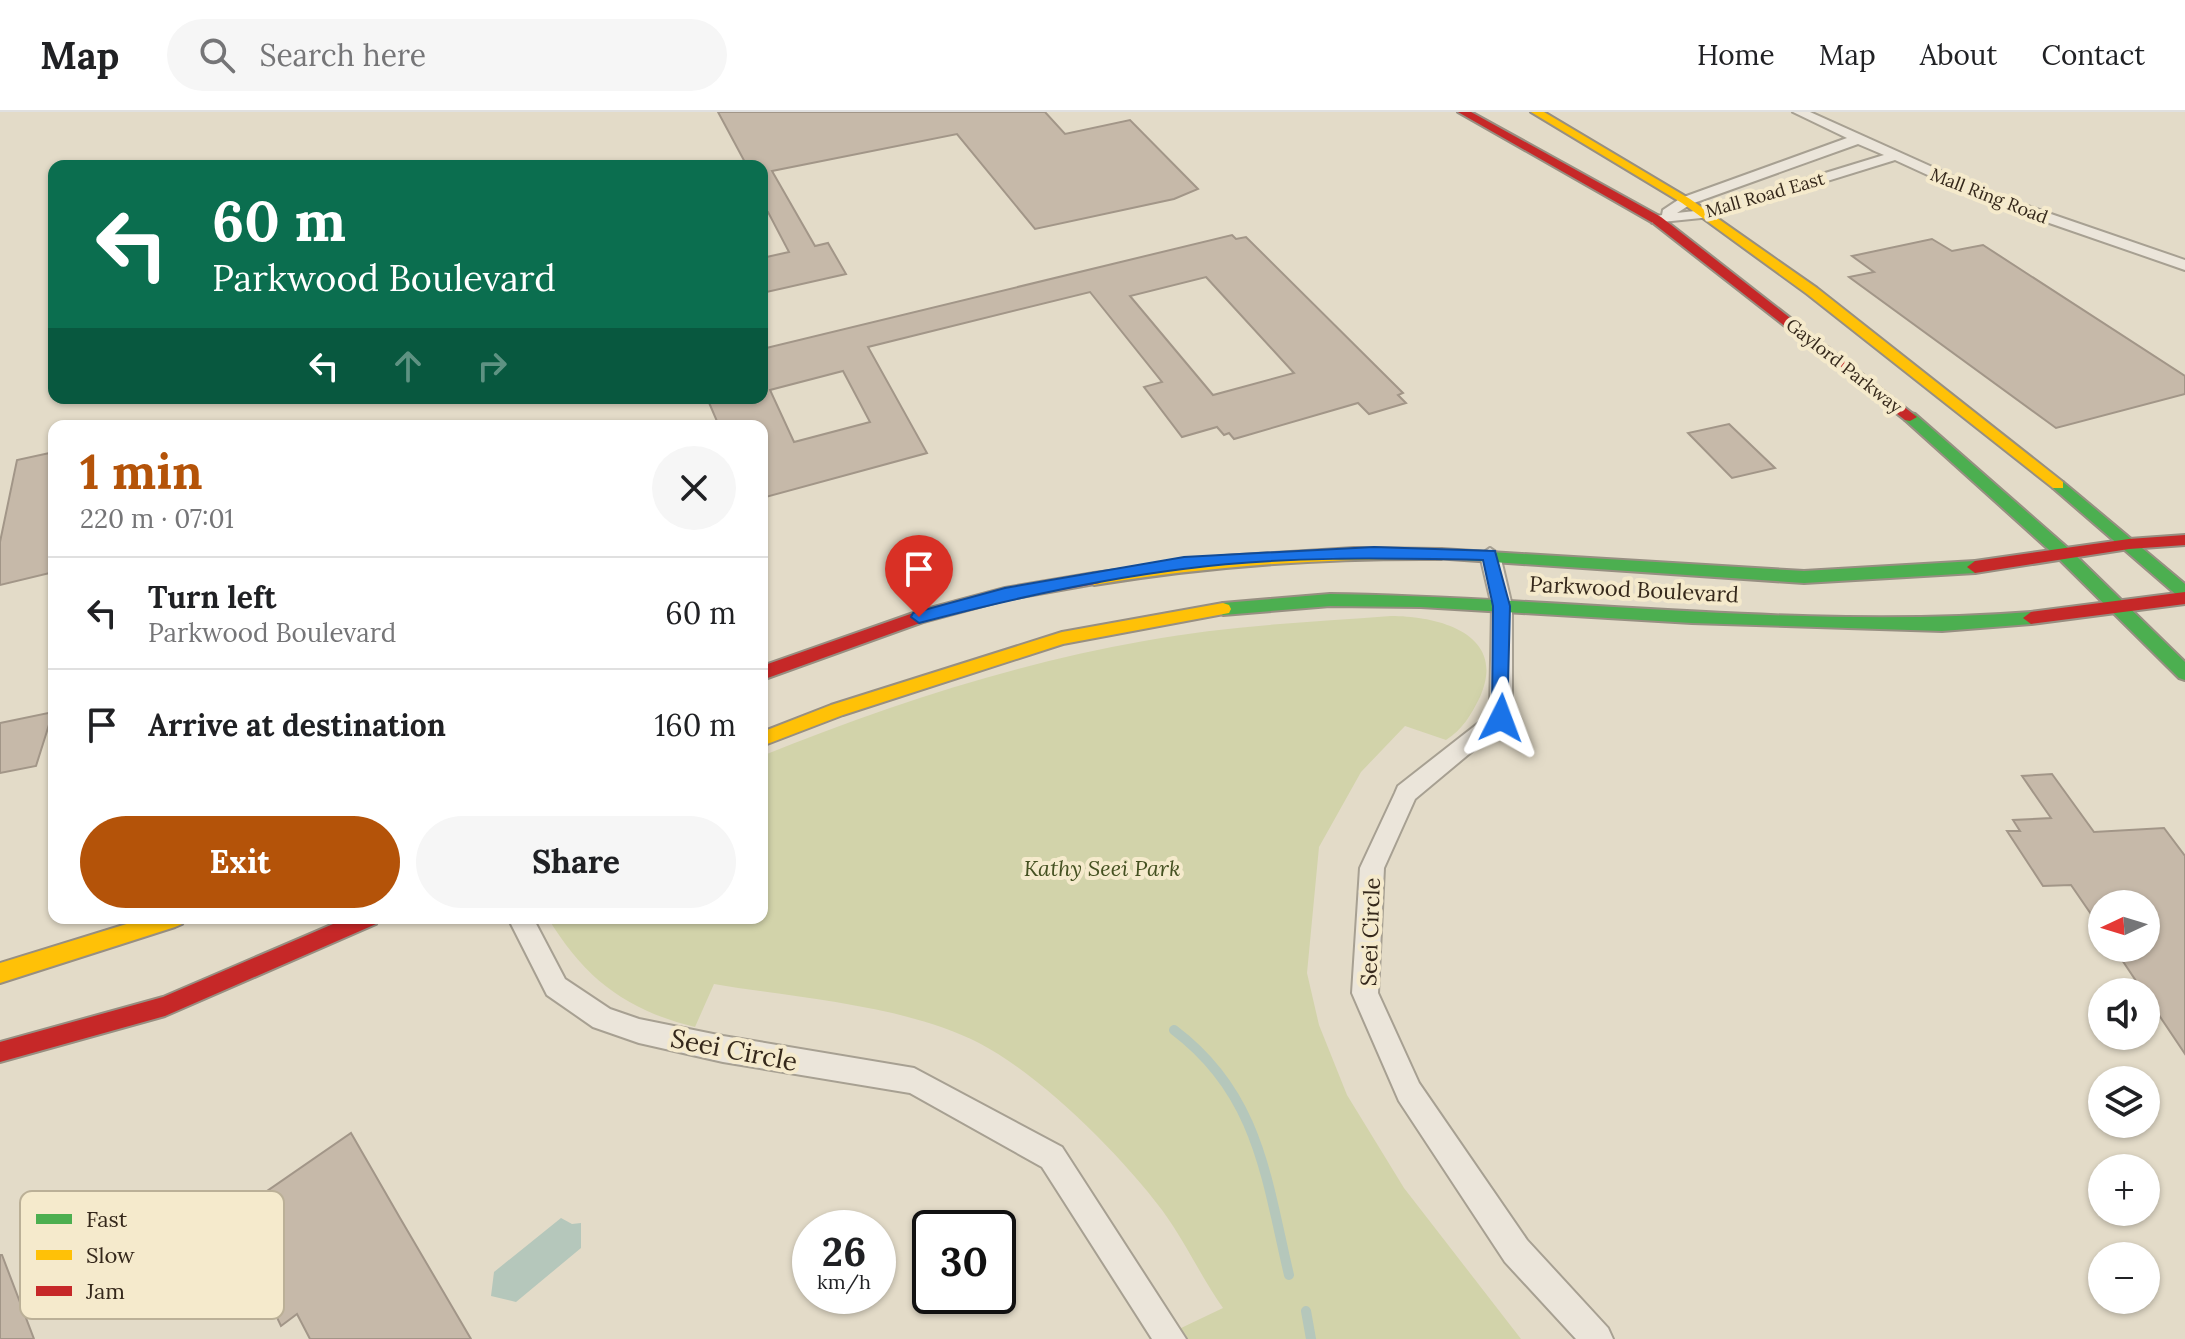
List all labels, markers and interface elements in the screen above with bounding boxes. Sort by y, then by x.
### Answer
search box [167,19,727,91]
text: Map [40,31,119,79]
icon: search [195,33,239,77]
text: Search here [259,36,426,74]
text: Home [1697,37,1775,73]
text: Map [1819,37,1876,73]
text: About [1920,37,1997,73]
text: Contact [2041,37,2145,73]
street label: Mall Ring Road [1927,163,2051,229]
street label: Mall Road East [1703,167,1827,222]
text: 60 m [212,185,346,256]
icon: left [80,192,184,296]
text: Parkwood Boulevard [212,255,556,301]
street label: Gaylord Parkway [1782,313,1907,418]
icon: left [302,344,346,388]
icon: ahead [386,344,430,388]
icon: right [470,344,514,388]
text: 1 min [80,441,203,502]
button: close [652,446,736,530]
text: 220 m · 07:01 [80,502,234,535]
pin [885,535,953,617]
icon: arrive [897,547,941,591]
street label: Parkwood Boulevard [1528,570,1740,608]
text: Turn left [148,578,276,616]
icon: left [80,591,124,635]
text: 60 m [665,594,736,632]
text: Parkwood Boulevard [148,616,396,649]
position arrow [1459,676,1543,760]
icon: arrive [80,703,124,747]
text: Arrive at destination [148,706,446,744]
text: 160 m [654,706,736,744]
button: Exit [80,816,400,908]
button: Share [416,816,736,908]
park label: Kathy Seei Park [1024,854,1180,882]
street label: Seei Circle [1354,877,1386,987]
north arrow [2088,890,2160,962]
map controls [2088,890,2160,1314]
button: sound [2088,978,2160,1050]
street label: Seei Circle [668,1021,800,1078]
button: layers [2088,1066,2160,1138]
button: + [2088,1154,2160,1226]
legend [20,1191,284,1319]
text: Fast [86,1205,128,1233]
speed limit sign: 30 [912,1210,1016,1314]
text: 26 [822,1226,866,1277]
text: Slow [86,1241,135,1269]
button: − [2088,1242,2160,1314]
text: km/h [817,1269,871,1294]
text: Jam [85,1277,125,1305]

